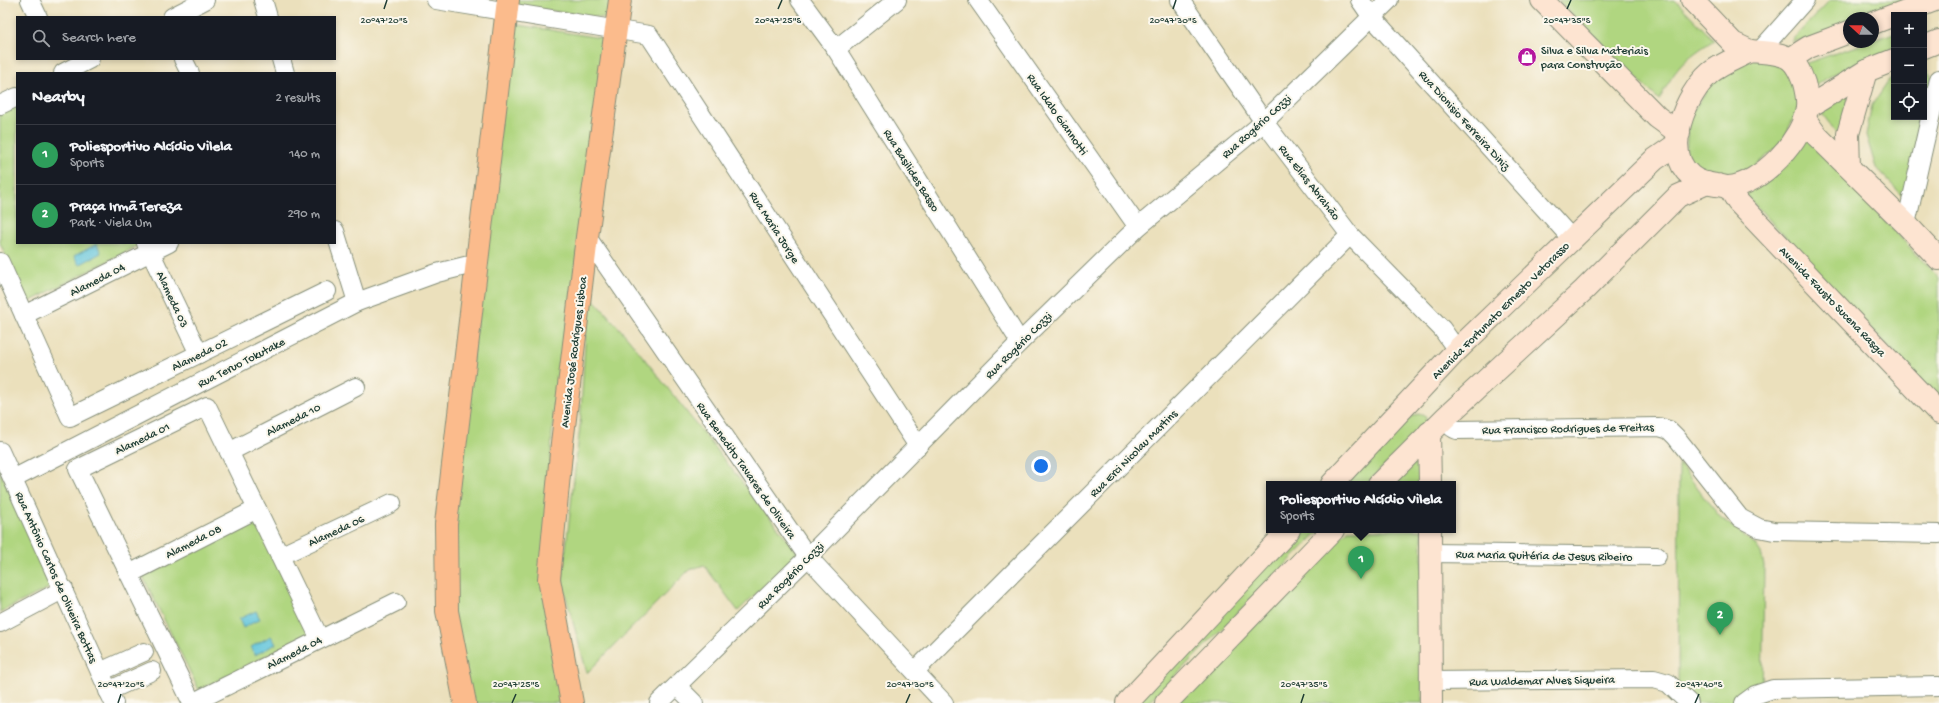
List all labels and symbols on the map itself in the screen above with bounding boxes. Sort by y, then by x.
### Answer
north arrow [1843,12,1879,48]
text: 20°47'20"S [361,15,408,27]
text: 20°47'25"S [755,15,802,27]
text: 20°47'30"S [1149,15,1197,27]
text: 20°47'35"S [1544,15,1591,27]
place label: Silva e Silva Materiais para Construção [1540,45,1648,73]
shop icon: Silva e Silva Materiais para Construção [1516,46,1538,68]
street label: Rua Dionisio Ferreira Diniz [1415,68,1513,175]
street label: Rua Idalo Giannotti [1023,72,1090,159]
street label: Rua Rogério Cozzi [1220,92,1295,162]
street label: Rua Basilides Basso [879,127,941,215]
street label: Rua Elias Abrahão [1275,143,1342,224]
street label: Rua Maria Jorge [745,190,802,267]
street label: Avenida Fortunato Ernesto Vetorasso [1430,240,1573,383]
street label: Avenida Fausto Sucena Rasga [1775,244,1888,361]
street label: Alameda 04 [68,261,128,301]
street label: Alameda 03 [152,269,190,330]
street label: Avenida José Rodrigues Lisboa [559,275,591,429]
street label: Rua Rogério Cozzi [983,310,1056,383]
street label: Rua Teruo Tokutake [196,335,289,392]
street label: Alameda 02 [170,336,230,375]
street label: Rua Benedito Tavares de Oliveira [693,400,798,542]
street label: Alameda 10 [264,401,324,440]
street label: Rua Erci Nicolau Martins [1088,407,1182,501]
street label: Alameda 01 [113,420,173,459]
street label: Rua Francisco Rodrigues de Freitas [1482,421,1655,438]
your location [1031,456,1051,476]
street label: Rua Antônio Carlos de Oliveira Bottas [11,490,100,666]
street label: Alameda 06 [306,512,368,551]
street label: Alameda 08 [164,523,225,563]
street label: Rua Rogério Cozzi [755,540,828,613]
pin: 1 [1348,546,1374,579]
street label: Rua Maria Quitéria de Jesus Ribeiro [1455,548,1633,566]
pin: 2 [1707,602,1733,635]
street label: Alameda 04 [265,634,325,674]
street label: Rua Waldemar Alves Siqueira [1469,674,1615,690]
text: 20°47'20"S [98,679,145,691]
text: 20°47'25"S [493,679,540,691]
text: 20°47'30"S [886,679,934,691]
text: 20°47'35"S [1281,679,1328,691]
text: 20°47'40"S [1676,679,1723,691]

